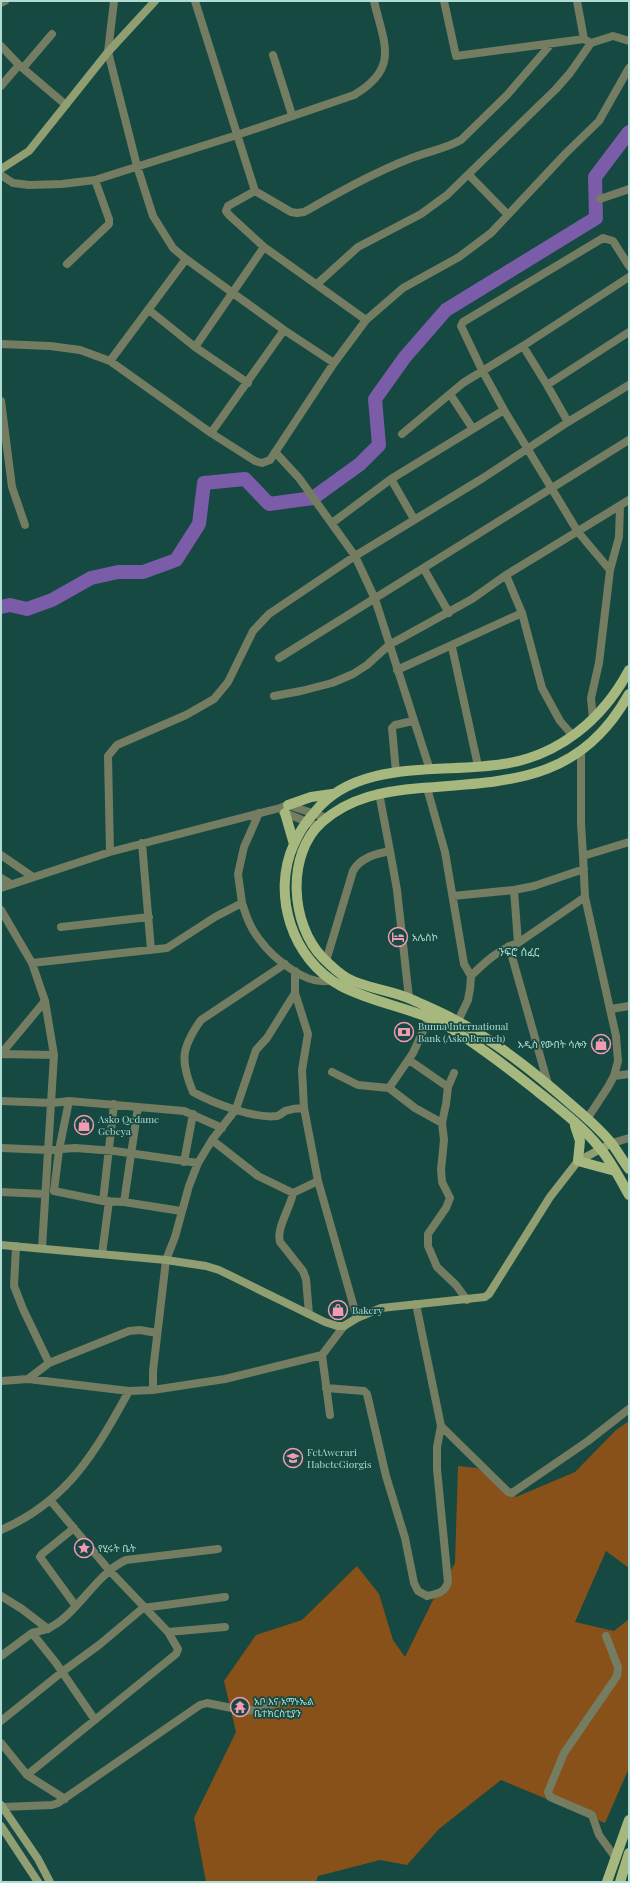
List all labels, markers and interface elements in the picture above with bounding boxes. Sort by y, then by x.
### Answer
hotel icon: አሌስኮ [387,926,409,948]
place label: አሌስኮ [412,930,438,944]
district label: ንፍሮ ሰፈር [499,944,540,959]
place label: Bunna International Bank (Asko Branch) [418,1019,509,1045]
bank icon: Bunna International Bank (Asko Branch) [393,1021,415,1043]
shop icon: አዲስ የውበት ሳሎን [590,1033,612,1055]
place label: አዲስ የውበት ሳሎን [518,1037,587,1051]
place label: Asko Qedame Gebeya [97,1112,159,1138]
shop icon: Asko Qedame Gebeya [73,1114,95,1136]
shop icon: Bakery [327,1299,349,1321]
place label: Bakery [352,1303,383,1317]
place label: FetAwerari HabeteGiorgis [307,1445,371,1471]
school or university icon: FetAwerari HabeteGiorgis [282,1447,304,1469]
place icon: የሂሩት ቤት [73,1537,95,1559]
place label: የሂሩት ቤት [98,1541,136,1555]
place label: አቦ እና አማኑኤል ቤተክርስቲያን [254,1694,314,1720]
temple icon: አቦ እና አማኑኤል ቤተክርስቲያን [229,1696,251,1718]

